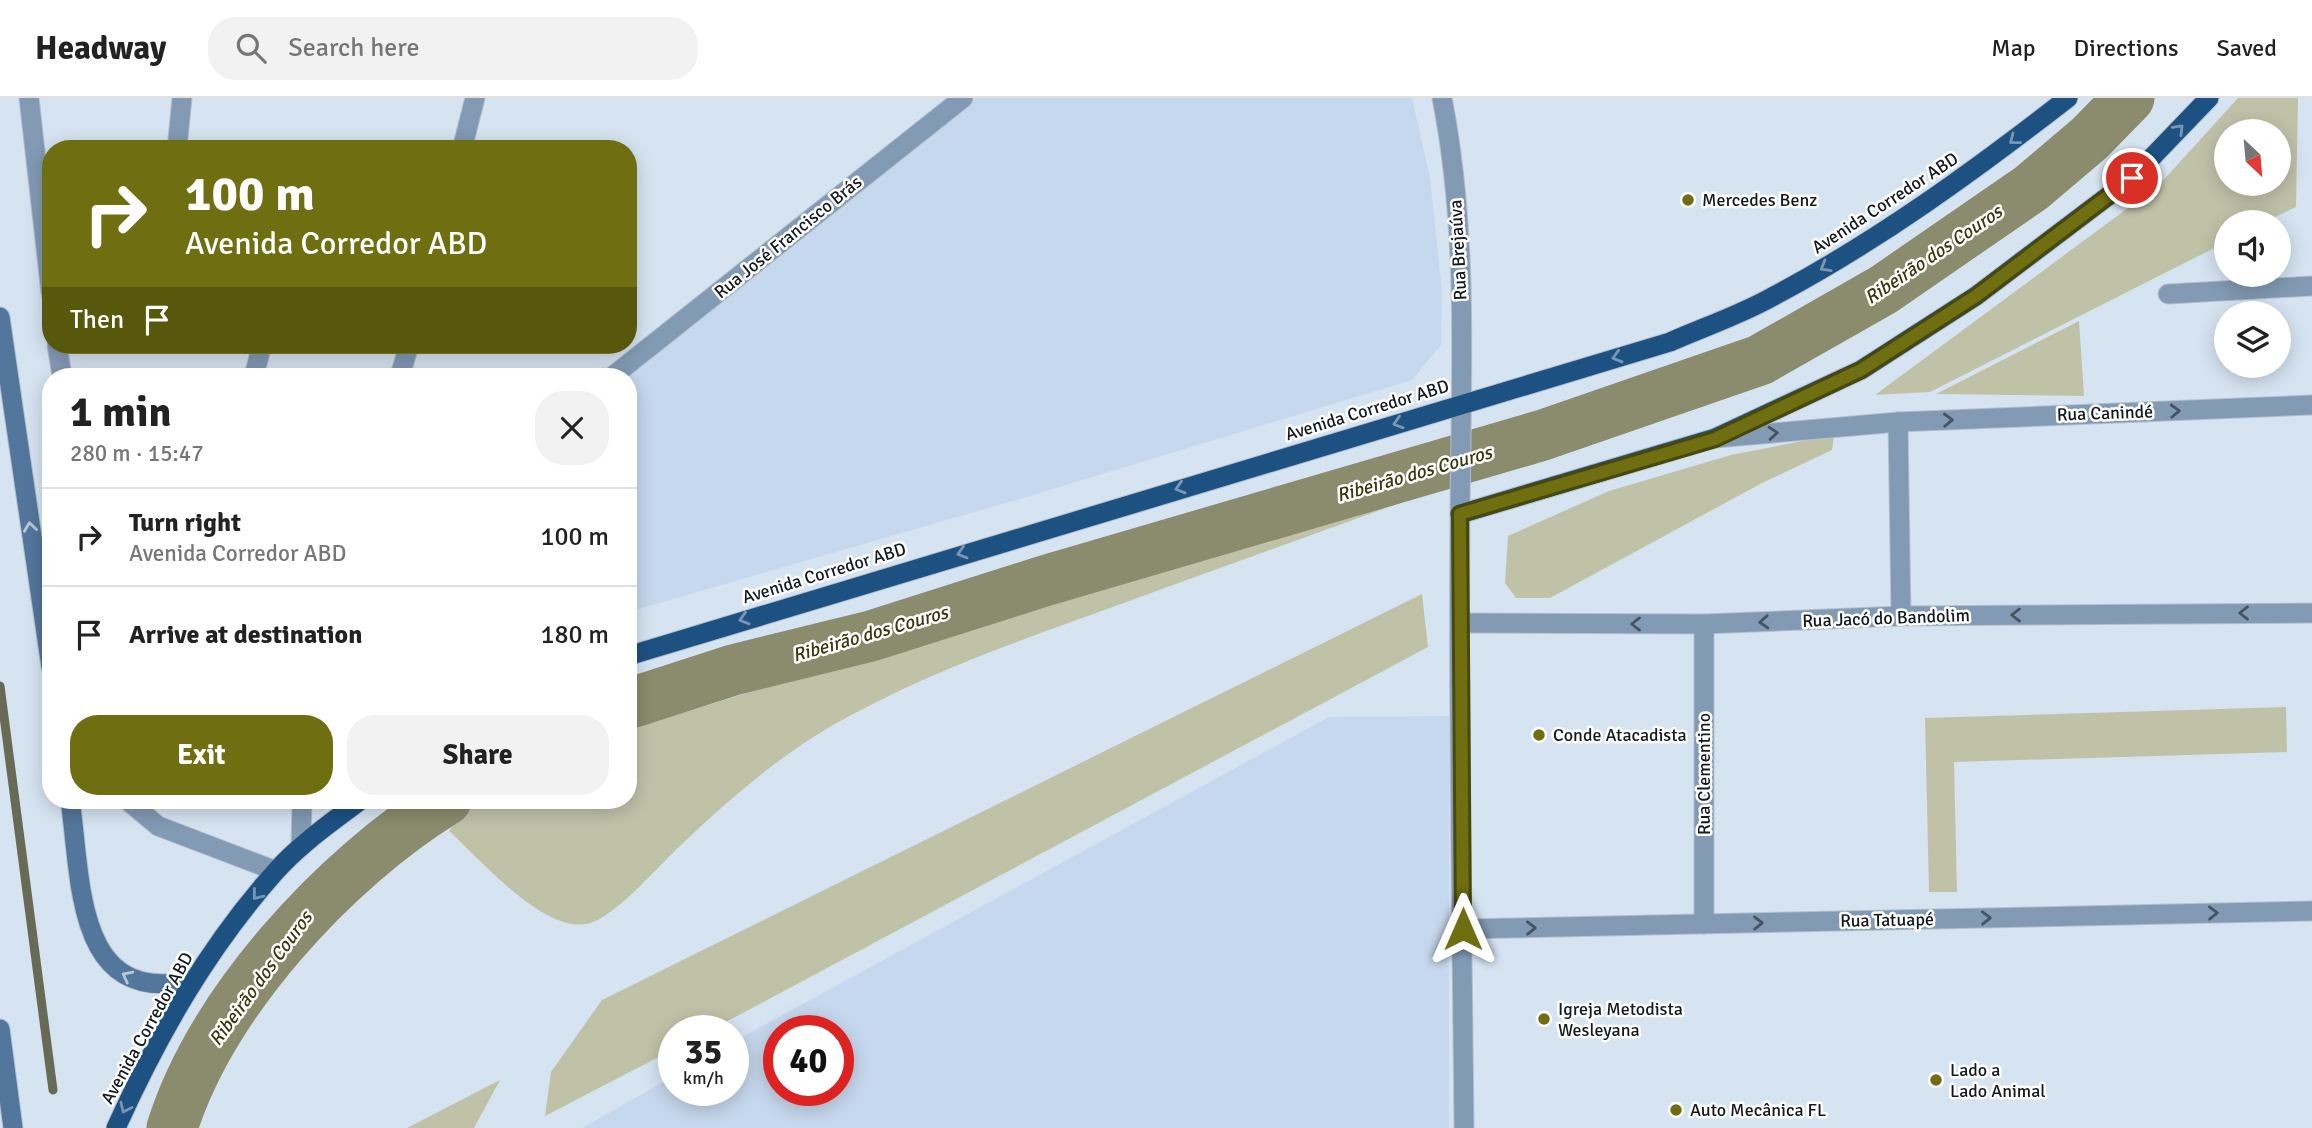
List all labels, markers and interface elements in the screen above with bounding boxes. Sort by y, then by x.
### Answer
search box [208,17,698,80]
text: Headway [35,28,166,69]
icon: search [232,29,270,67]
text: Search here [288,32,419,64]
text: Map [1991,33,2036,63]
text: Directions [2074,33,2179,63]
text: Saved [2217,33,2277,63]
north arrow [2214,119,2291,196]
map controls [2214,119,2291,378]
one-way arrow [2171,125,2183,137]
one-way arrow [2009,132,2022,144]
street label: Avenida Corredor ABD [1808,147,1962,259]
pin [2102,148,2162,208]
icon: arrive [2113,159,2151,197]
text: 100 m [185,164,315,224]
icon: right [70,168,161,259]
street label: Rua José Francisco Brás [710,171,866,303]
place label: Mercedes Benz [1702,189,1817,211]
marker: Mercedes Benz [1680,192,1696,208]
street label: Rua Brejaúva [1444,199,1472,301]
water label: Ribeirão dos Couros [1860,199,2008,310]
button: sound [2214,210,2291,287]
text: Avenida Corredor ABD [185,224,487,263]
one-way arrow [1820,259,1833,272]
icon: arrive [138,301,176,339]
button: layers [2214,301,2291,378]
text: Then [70,304,124,336]
one-way arrow [1612,349,1624,364]
street label: Avenida Corredor ABD [1282,375,1452,445]
text: 1 min [70,387,171,438]
button: close [535,391,609,465]
street label: Rua Canindé [2056,400,2154,426]
one-way arrow [2170,403,2181,418]
one-way arrow [1943,412,1954,427]
one-way arrow [1392,414,1404,429]
one-way arrow [1768,426,1779,441]
text: 280 m · 15:47 [70,439,204,468]
water label: Ribeirão dos Couros [1334,440,1496,508]
one-way arrow [1174,479,1186,494]
text: Turn right [129,507,241,539]
icon: right [70,518,108,556]
one-way arrow [23,521,38,533]
text: 100 m [540,521,609,553]
street label: Avenida Corredor ABD [739,538,909,608]
text: Avenida Corredor ABD [129,539,346,568]
one-way arrow [956,545,968,560]
water label: Ribeirão dos Couros [790,600,952,668]
street label: Rua Jacó do Bandolim [1802,604,1970,632]
one-way arrow [2238,605,2249,621]
one-way arrow [2011,607,2021,623]
one-way arrow [738,610,750,625]
one-way arrow [1759,614,1770,629]
icon: arrive [70,616,108,654]
one-way arrow [1630,616,1641,632]
text: Arrive at destination [129,619,362,651]
text: 180 m [540,619,609,651]
street label: Rua Clementino [1693,713,1715,835]
button: Exit [70,715,333,795]
button: Share [347,715,609,795]
place label: Conde Atacadista [1553,724,1687,746]
marker: Conde Atacadista [1531,727,1547,743]
one-way arrow [253,887,266,899]
position arrow [1426,892,1500,966]
water label: Ribeirão dos Couros [204,905,319,1051]
one-way arrow [2208,906,2219,921]
street label: Rua Tatuapé [1840,908,1934,932]
one-way arrow [1981,911,1992,926]
one-way arrow [1754,915,1764,931]
one-way arrow [1526,920,1537,936]
street label: Avenida Corredor ABD [96,948,198,1108]
one-way arrow [122,970,134,984]
place label: Igreja Metodista Wesleyana [1558,998,1683,1041]
marker: Igreja Metodista Wesleyana [1536,1011,1552,1027]
speed limit sign: 40 [763,1015,854,1106]
text: 35 [685,1030,722,1073]
place label: Lado a Lado Animal [1950,1059,2046,1102]
text: km/h [683,1067,724,1089]
marker: Lado a Lado Animal [1928,1072,1944,1088]
place label: Auto Mecânica FL [1690,1099,1826,1121]
one-way arrow [119,1101,133,1114]
marker: Auto Mecânica FL [1668,1102,1684,1118]

